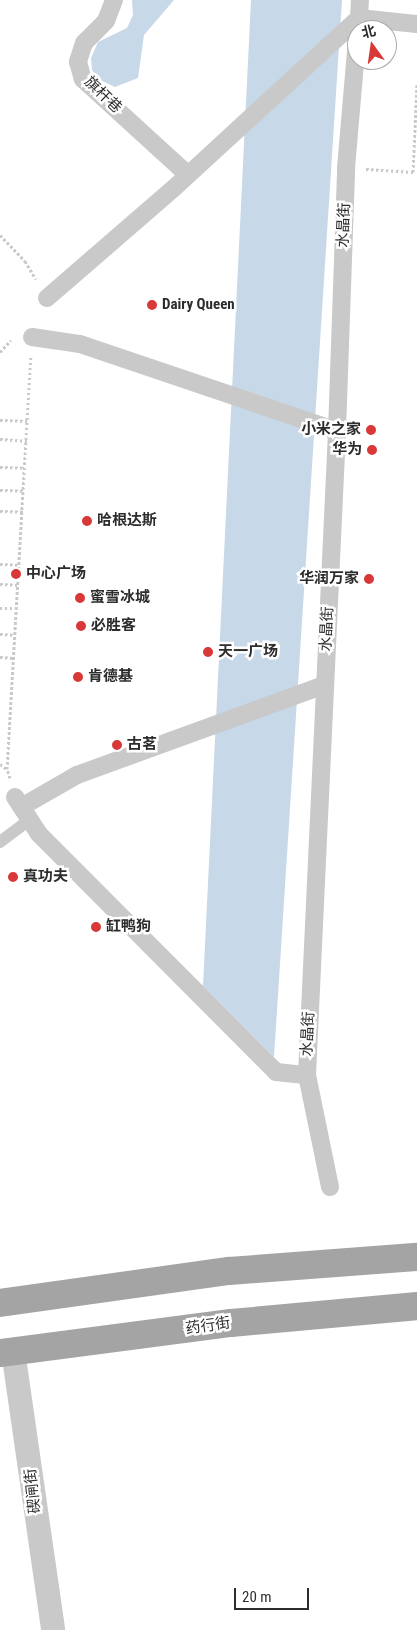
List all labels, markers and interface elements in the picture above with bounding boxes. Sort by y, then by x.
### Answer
north arrow [347,20,397,70]
text: 北 [360,22,377,41]
street label: 旗杆巷 [81,73,125,117]
street label: 水晶街 [334,202,354,248]
place label: Dairy Queen [162,296,235,314]
marker: Dairy Queen [146,299,158,311]
place label: 小米之家 [301,421,361,439]
marker: 小米之家 [365,424,377,436]
place label: 华为 [332,441,362,459]
marker: 华为 [366,444,378,456]
place label: 哈根达斯 [97,512,157,530]
marker: 哈根达斯 [81,515,93,527]
place label: 中心广场 [26,565,86,583]
marker: 中心广场 [10,568,22,580]
place label: 华润万家 [299,570,359,588]
marker: 华润万家 [363,573,375,585]
place label: 蜜雪冰城 [90,589,150,607]
marker: 蜜雪冰城 [74,592,86,604]
street label: 水晶街 [317,606,337,652]
place label: 必胜客 [91,617,136,635]
marker: 必胜客 [75,620,87,632]
place label: 天一广场 [218,643,278,661]
marker: 天一广场 [202,646,214,658]
place label: 肯德基 [88,668,133,686]
marker: 肯德基 [72,671,84,683]
place label: 古茗 [127,736,157,754]
marker: 古茗 [111,739,123,751]
place label: 真功夫 [23,868,68,886]
marker: 真功夫 [7,871,19,883]
place label: 缸鸭狗 [106,918,151,936]
marker: 缸鸭狗 [90,921,102,933]
street label: 水晶街 [298,1011,318,1057]
street label: 药行街 [184,1314,232,1338]
street label: 碶闸街 [22,1468,44,1514]
scale bar [237,1578,312,1610]
text: 20 m [242,1588,272,1606]

